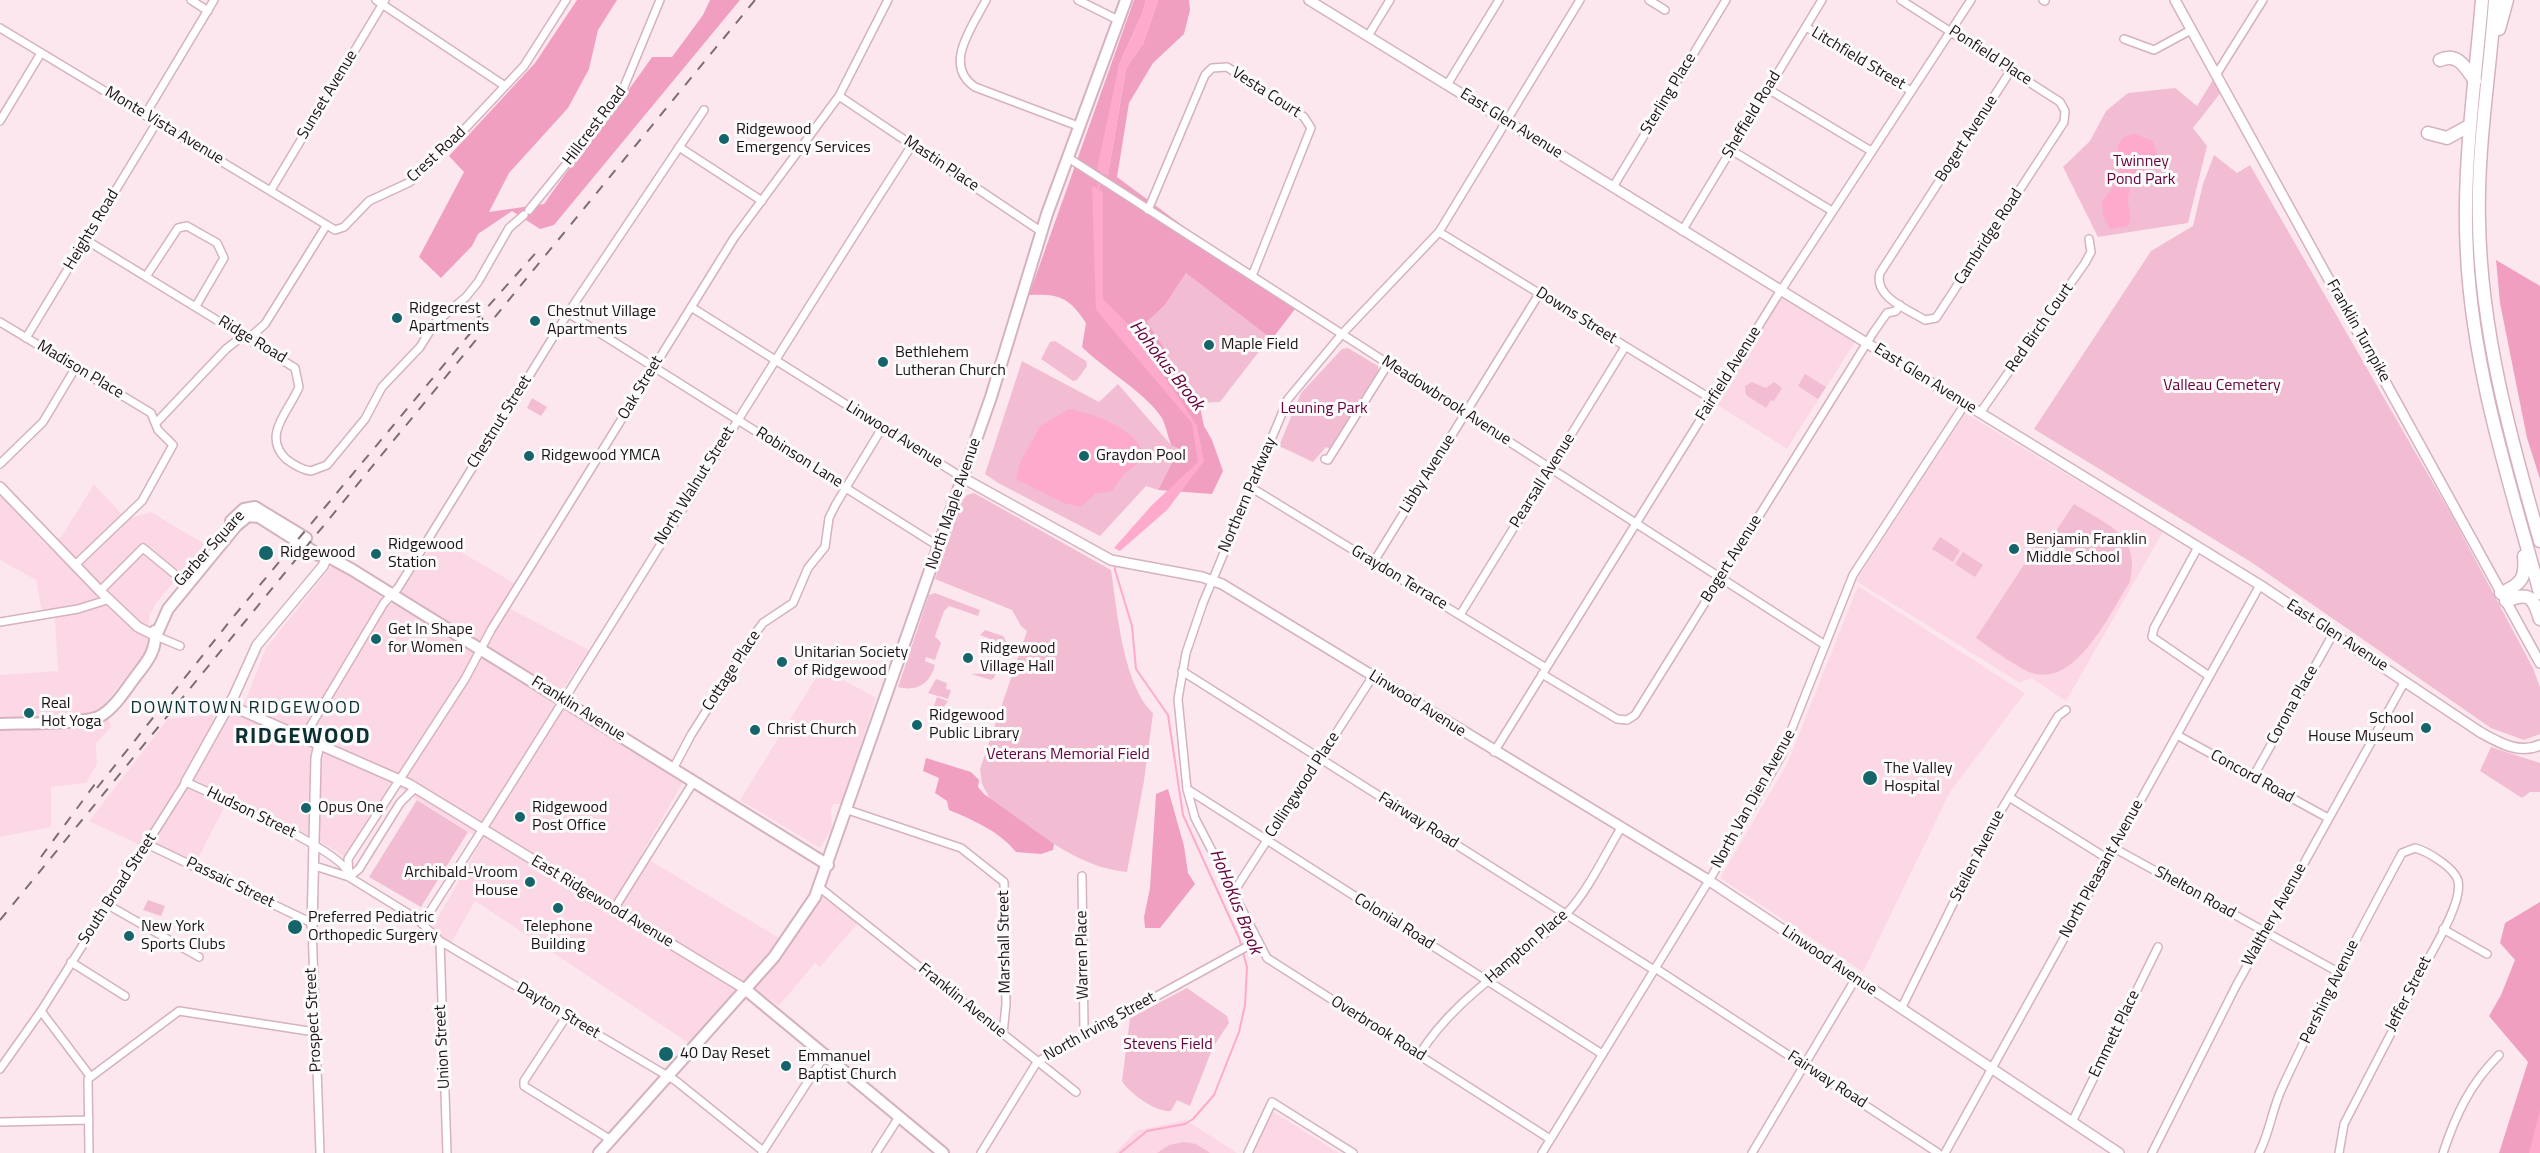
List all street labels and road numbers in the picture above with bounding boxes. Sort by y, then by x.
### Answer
street label: Ponfield Place [1945,22,2035,90]
street label: Litchfield Street [1808,23,1908,95]
street label: Sunset Avenue [294,47,362,143]
street label: Sterling Place [1637,50,1701,138]
street label: Vesta Court [1228,64,1304,122]
street label: Sheffield Road [1719,68,1785,162]
street label: Monte Vista Avenue [101,83,227,169]
street label: Hillcrest Road [559,83,631,169]
street label: East Glen Avenue [1456,85,1566,163]
street label: Bogert Avenue [1932,92,2002,186]
street label: Crest Road [404,123,470,187]
street label: Mastin Place [900,132,982,196]
street label: Cambridge Road [1951,185,2027,289]
street label: Heights Road [61,186,123,274]
street label: Franklin Turnpike [2322,276,2394,386]
street label: Red Birch Court [2002,280,2078,376]
street label: Downs Street [1532,284,1620,348]
street label: Ridge Road [214,312,290,368]
street label: Fairfield Avenue [1692,323,1766,425]
street label: Madison Place [33,337,127,403]
street label: East Glen Avenue [1870,340,1980,418]
street label: Meadowbrook Avenue [1378,352,1514,450]
street label: Oak Street [614,353,668,423]
street label: Chestnut Street [464,372,536,472]
street label: Linwood Avenue [842,398,946,472]
street label: North Walnut Street [651,423,739,549]
street label: Robinson Lane [752,424,846,492]
street label: Pearsall Avenue [1506,430,1580,532]
street label: Libby Avenue [1396,431,1460,517]
street label: Northern Parkway [1215,435,1281,555]
street label: North Maple Avenue [923,436,985,572]
street label: Garber Square [171,507,249,591]
street label: Bogert Avenue [1698,512,1766,606]
street label: Graydon Terrace [1347,542,1451,614]
street label: East Glen Avenue [2283,596,2391,676]
street label: Cottage Place [699,627,765,715]
street label: Corona Place [2263,662,2323,748]
street label: Linwood Avenue [1365,667,1469,741]
street label: Franklin Avenue [527,672,629,746]
street label: North Van Dien Avenue [1708,726,1800,872]
street label: Collingwood Place [1262,729,1344,841]
street label: Concord Road [2207,746,2297,808]
street label: Hudson Street [203,783,299,843]
street label: Fairway Road [1374,789,1462,853]
street label: North Pleasant Avenue [2056,797,2148,941]
street label: Steilen Avenue [1947,807,2009,905]
street label: South Broad Street [75,830,161,948]
street label: East Ridgewood Avenue [527,852,677,952]
street label: Passaic Street [183,853,277,913]
street label: Walthery Avenue [2239,860,2311,970]
street label: Shelton Road [2151,863,2239,923]
street label: Marshall Street [995,890,1015,994]
street label: Colonial Road [1350,890,1438,954]
street label: Hampton Place [1482,906,1572,988]
street label: Warren Place [1073,910,1093,1000]
street label: Linwood Avenue [1778,922,1880,1000]
street label: Pershing Avenue [2297,937,2363,1047]
street label: Jeffer Street [2382,953,2436,1035]
street label: Franklin Avenue [914,960,1010,1042]
street label: Prospect Street [302,967,326,1073]
street label: Dayton Street [513,979,603,1043]
street label: Emmett Place [2086,987,2144,1081]
street label: North Irving Street [1041,988,1159,1066]
street label: Overbrook Road [1327,992,1429,1066]
street label: Union Street [431,1004,455,1090]
street label: Fairway Road [1784,1047,1870,1113]

